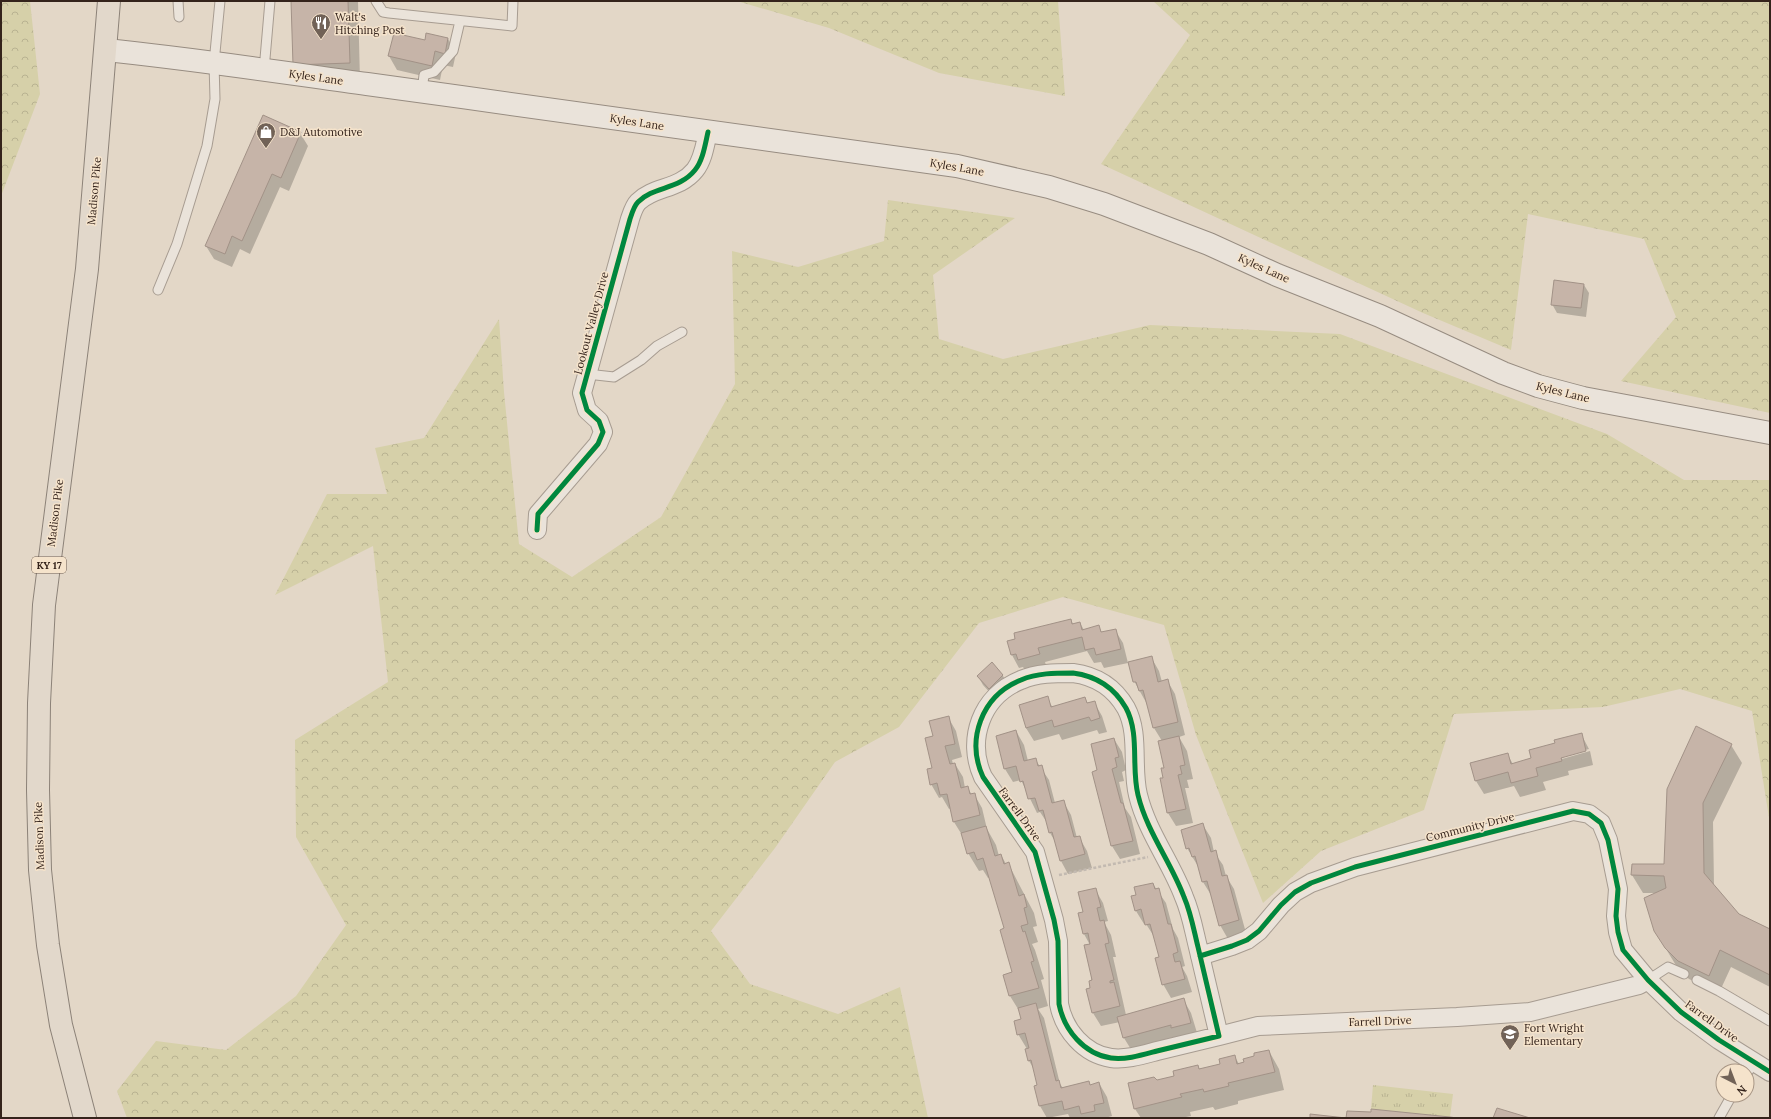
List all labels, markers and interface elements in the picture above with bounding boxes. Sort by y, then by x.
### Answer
place label: Walt's Hitching Post [335,10,405,37]
restaurant icon: Walt's Hitching Post [310,12,332,40]
street label: Kyles Lane [288,66,344,88]
street label: Kyles Lane [609,111,665,133]
shop icon: D&J Automotive [255,121,277,149]
place label: D&J Automotive [280,125,363,139]
street label: Kyles Lane [929,155,985,179]
street label: Madison Pike [84,156,104,226]
street label: Kyles Lane [1236,250,1292,286]
street label: Lookout Valley Drive [571,270,611,376]
street label: Kyles Lane [1535,379,1591,405]
street label: Madison Pike [44,478,66,548]
road number: KY 17 [32,557,66,573]
street label: Farrell Drive [996,784,1044,844]
street label: Madison Pike [31,802,47,870]
street label: Community Drive [1424,809,1516,845]
street label: Farrell Drive [1682,997,1742,1045]
street label: Farrell Drive [1348,1013,1412,1029]
place label: Fort Wright Elementary [1524,1021,1585,1048]
school or university icon: Fort Wright Elementary [1499,1023,1521,1051]
north arrow [1715,1063,1755,1103]
text: N [1733,1082,1750,1099]

